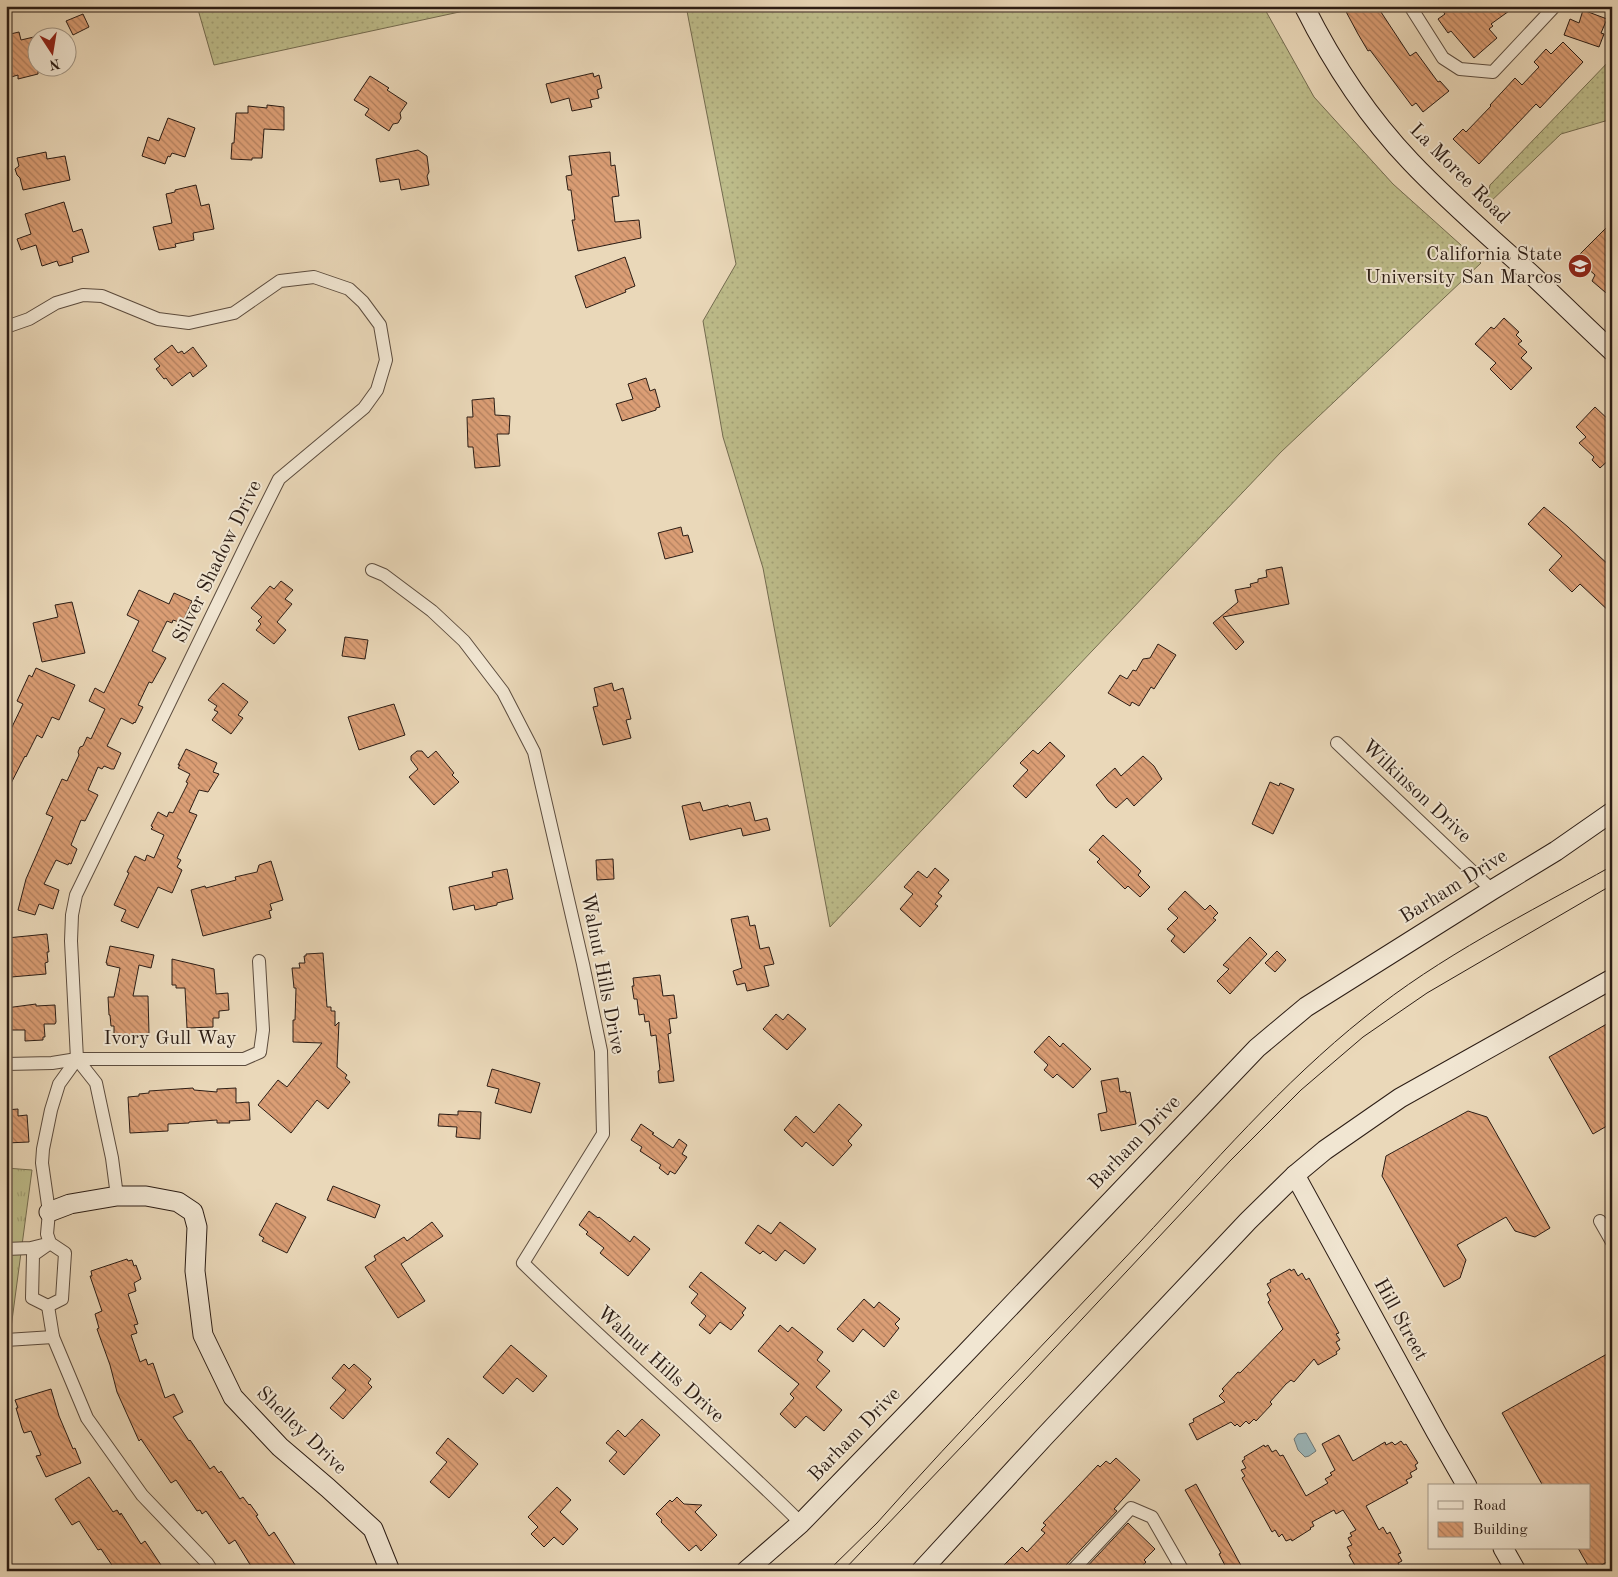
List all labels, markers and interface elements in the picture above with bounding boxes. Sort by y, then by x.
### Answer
north arrow [28,28,78,78]
text: N [48,56,61,72]
street label: La Moree Road [1405,120,1513,228]
place label: California State University San Marcos [1365,245,1562,288]
school or university icon: California State University San Marcos [1567,253,1593,279]
street label: Silver Shadow Drive [170,478,266,646]
street label: Wilkinson Drive [1358,737,1474,847]
street label: Barham Drive [1397,846,1511,928]
street label: Walnut Hills Drive [577,892,627,1056]
street label: Ivory Gull Way [103,1029,237,1049]
street label: Barham Drive [1085,1092,1185,1194]
street label: Hill Street [1369,1276,1431,1364]
street label: Walnut Hills Drive [593,1303,727,1427]
street label: Shelley Drive [252,1383,350,1479]
street label: Barham Drive [805,1384,905,1486]
legend [1428,1484,1590,1550]
text: Road [1473,1499,1507,1514]
text: Building [1473,1523,1528,1538]

